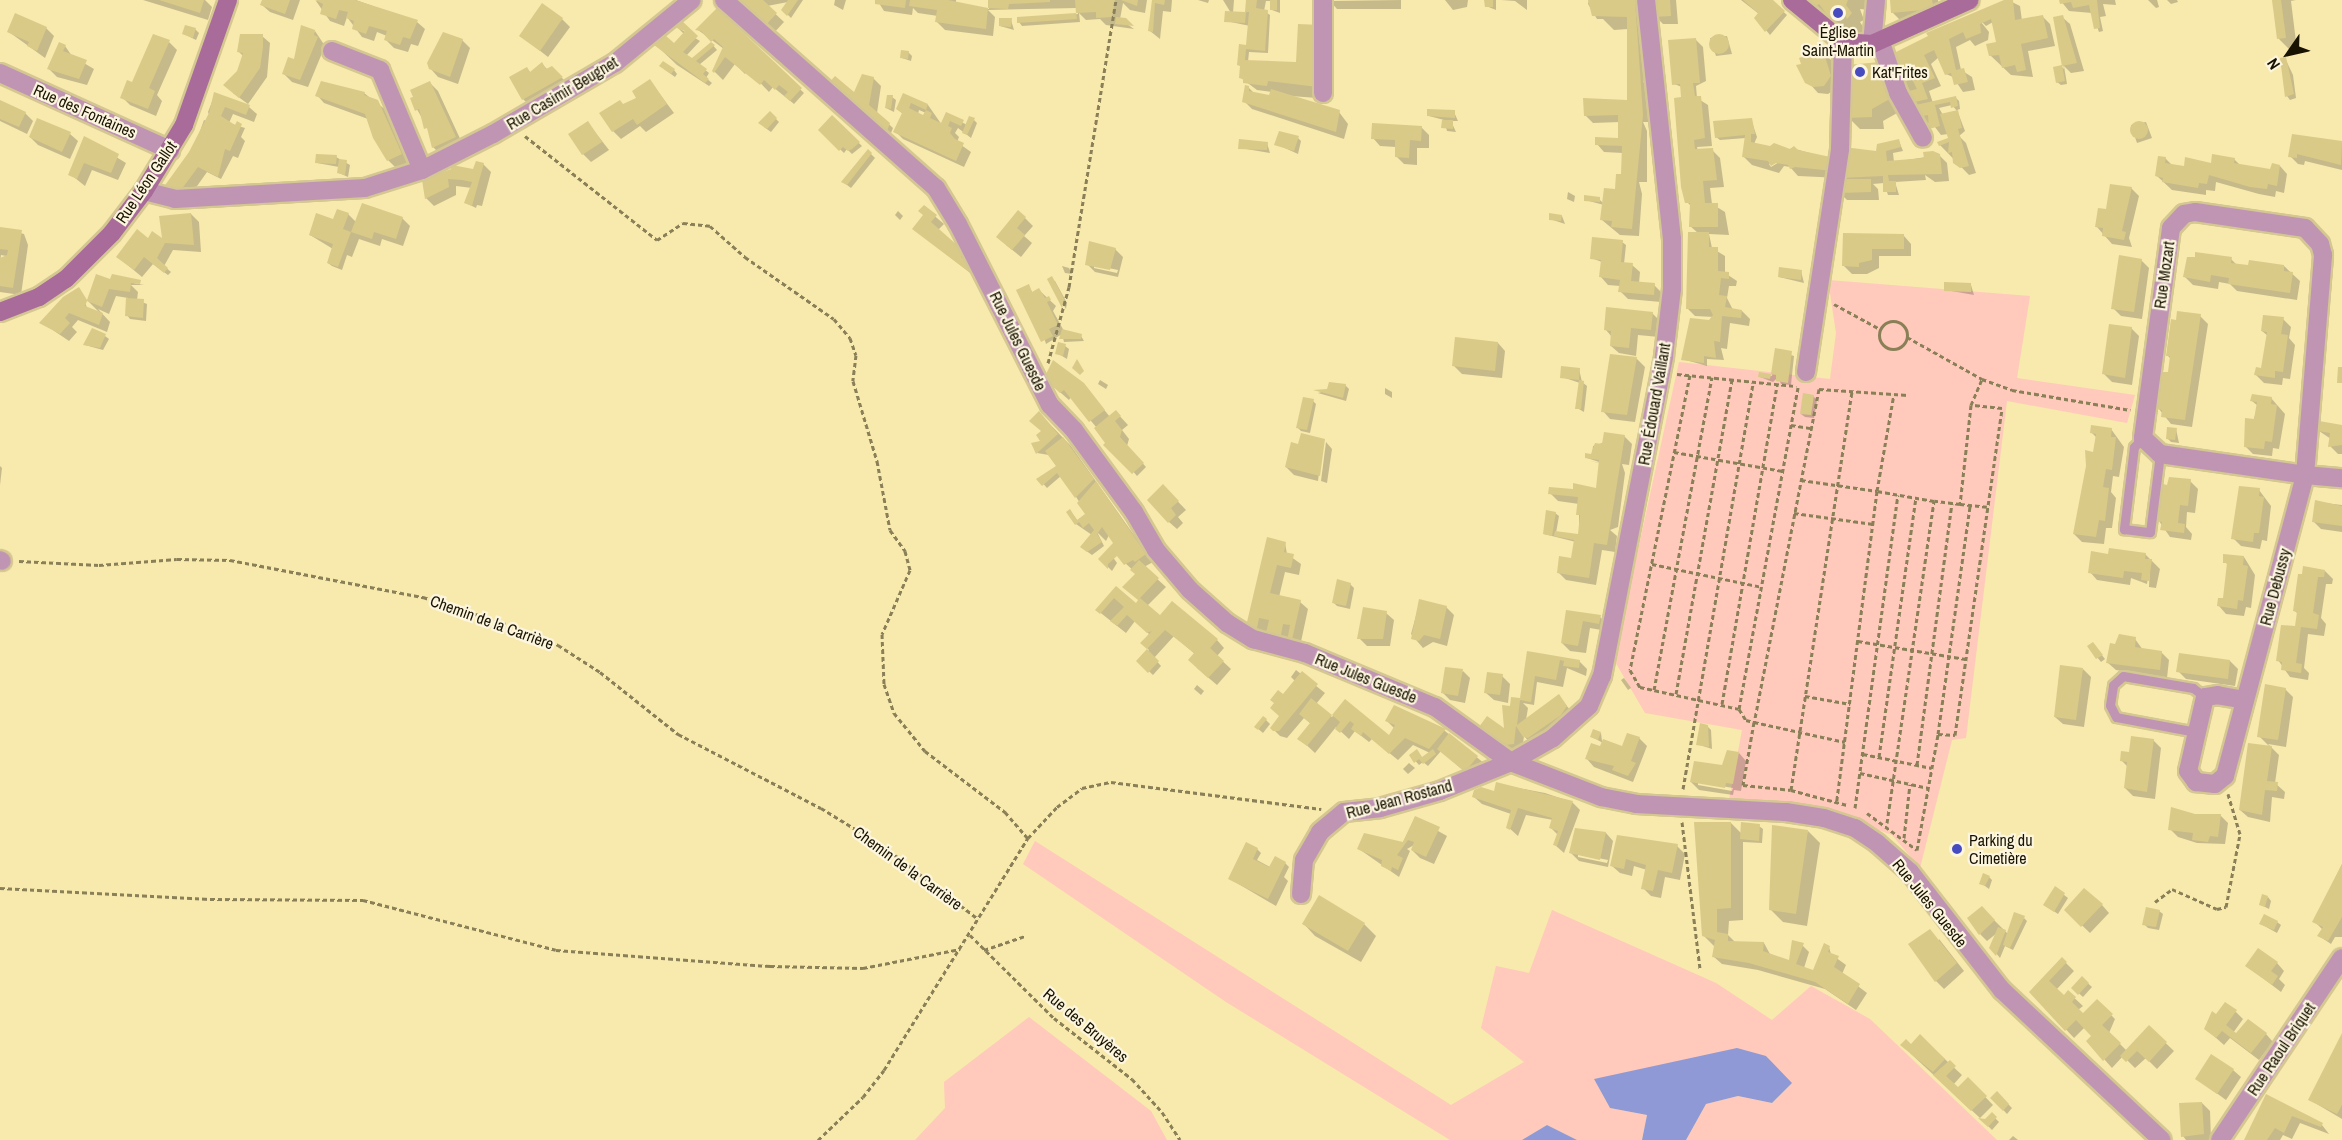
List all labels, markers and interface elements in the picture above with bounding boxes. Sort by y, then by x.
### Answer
marker: Église Saint-Martin [1831,6,1845,20]
place label: Église Saint-Martin [1802,22,1874,60]
north arrow [2258,24,2318,84]
street label: Rue Casimir Beugnet [503,52,621,134]
text: N [2261,54,2285,74]
place label: Kat'Frites [1872,62,1928,82]
marker: Kat'Frites [1853,65,1867,79]
street label: Rue des Fontaines [31,80,139,142]
street label: Rue Léon Gallot [112,137,180,227]
street label: Rue Mozart [2150,240,2178,310]
street label: Rue Jules Guesde [986,288,1050,394]
street label: Rue Édouard Vaillant [1634,341,1674,467]
street label: Rue Debussy [2256,546,2294,628]
street label: Chemin de la Carrière [428,591,556,653]
street label: Rue Jules Guesde [1312,649,1420,707]
street label: Rue Jean Rostand [1344,776,1454,822]
street label: Chemin de la Carrière [850,822,966,914]
place label: Parking du Cimetière [1969,830,2032,868]
marker: Parking du Cimetière [1950,842,1964,856]
street label: Rue Jules Guesde [1889,855,1971,951]
street label: Rue des Bruyères [1040,984,1132,1066]
street label: Rue Raoul Briquet [2243,999,2319,1099]

